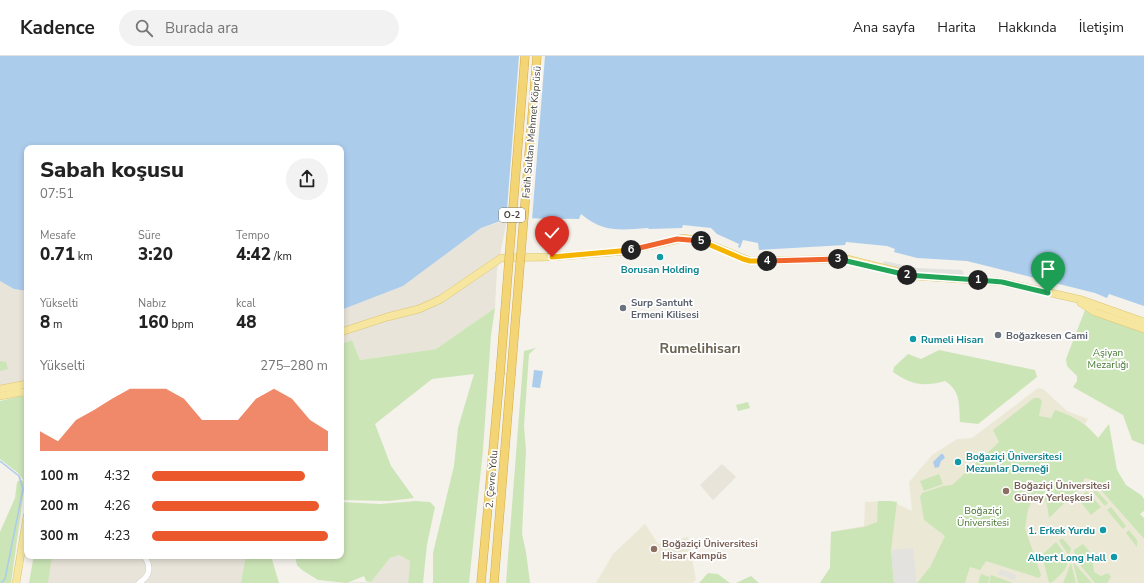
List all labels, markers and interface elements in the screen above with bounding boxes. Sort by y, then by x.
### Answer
search box [119,10,399,46]
text: Kadence [20,15,95,41]
icon: search [133,17,155,39]
text: Burada ara [165,18,238,38]
text: Ana sayfa [853,18,915,37]
text: Harita [937,18,976,37]
text: Hakkında [998,18,1057,37]
text: İletişim [1079,18,1124,37]
street label: Fatih Sultan Mehmet Köprüsü [519,65,545,199]
text: Sabah koşusu [40,155,184,185]
button: share [286,158,328,200]
text: 07:51 [40,185,74,203]
road number: O-2 [499,208,525,222]
pin [535,216,569,257]
icon: check [541,222,563,244]
text: Mesafe [40,228,76,243]
text: Süre [138,228,161,243]
text: Tempo [236,228,270,243]
pin: 5 [691,231,711,251]
text: 5 [698,233,704,248]
pin: 6 [621,240,641,260]
text: 6 [628,242,634,257]
text: 0.71 [40,243,75,266]
text: 3:20 [138,243,173,266]
text: 4:42 [236,243,271,266]
text: km [75,249,93,264]
text: /km [271,249,292,264]
pin: 3 [828,249,848,269]
pin: 4 [757,251,777,271]
text: 3 [835,251,841,266]
marker: Borusan Holding [655,252,665,262]
pin [1031,252,1065,293]
text: 4 [764,253,770,268]
icon: arrive [1037,258,1059,280]
place label: Borusan Holding [621,263,699,277]
pin: 2 [897,265,917,285]
text: 2 [904,267,910,282]
pin: 1 [968,270,988,290]
text: 1 [975,272,981,287]
text: Yükselti [40,296,78,311]
text: Nabız [138,296,166,311]
text: kcal [236,296,256,311]
place label: Surp Santuht Ermeni Kilisesi [631,296,699,322]
marker: Surp Santuht Ermeni Kilisesi [618,303,628,313]
text: 8 [40,311,50,334]
text: 160 [138,311,169,334]
text: 48 [236,311,256,334]
text: m [50,317,62,332]
text: bpm [169,317,194,332]
place label: Boğazkesen Cami [1006,329,1088,343]
marker: Boğazkesen Cami [993,330,1003,340]
place label: Rumeli Hisarı [921,333,983,347]
marker: Rumeli Hisarı [908,334,918,344]
district label: Rumelihisarı [660,339,740,358]
park label: Aşiyan Mezarlığı [1088,346,1128,372]
text: Yükselti [40,357,85,375]
text: 275–280 m [260,357,328,375]
street label: 2. Çevre Yolu [482,449,502,509]
place label: Boğaziçi Üniversitesi Mezunlar Derneği [966,450,1062,476]
marker: Boğaziçi Üniversitesi Mezunlar Derneği [953,457,963,467]
text: 100 m [40,467,78,485]
text: 4:32 [104,467,130,485]
place label: Boğaziçi Üniversitesi Güney Yerleşkesi [1014,479,1110,505]
marker: Boğaziçi Üniversitesi Güney Yerleşkesi [1001,486,1011,496]
text: 200 m [40,497,78,515]
text: 4:26 [104,497,130,515]
park label: Boğaziçi Üniversitesi [957,504,1009,530]
place label: 1. Erkek Yurdu [1028,524,1095,538]
marker: 1. Erkek Yurdu [1098,525,1108,535]
text: 300 m [40,527,78,545]
text: 4:23 [104,527,130,545]
place label: Boğaziçi Üniversitesi Hisar Kampüs [662,537,758,563]
marker: Boğaziçi Üniversitesi Hisar Kampüs [649,544,659,554]
place label: Albert Long Hall [1028,551,1107,565]
marker: Albert Long Hall [1109,552,1119,562]

